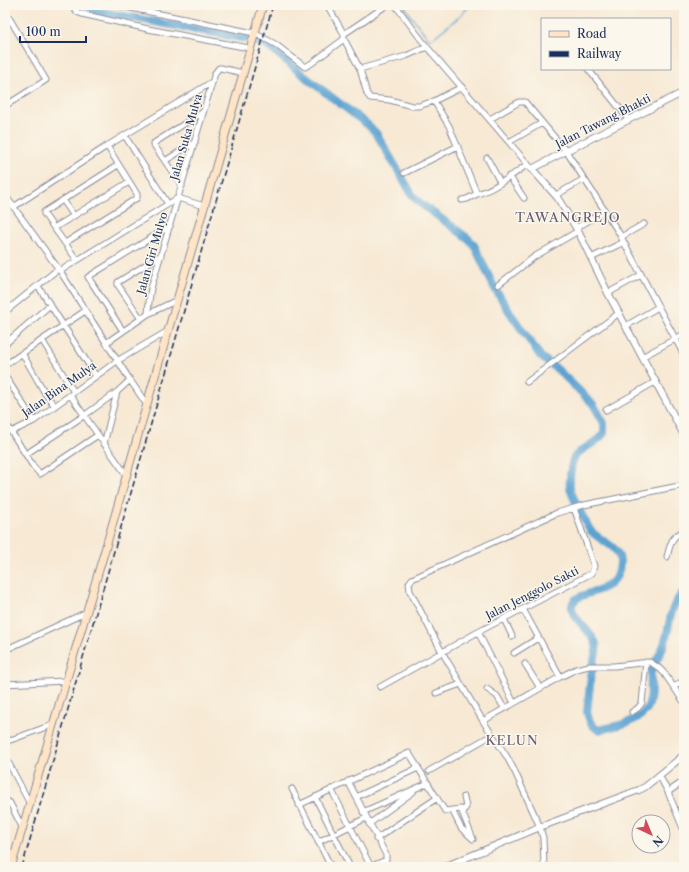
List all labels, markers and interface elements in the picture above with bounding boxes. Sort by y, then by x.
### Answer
scale bar [20,18,86,44]
legend [541,18,671,70]
text: 100 m [26,24,61,39]
text: Road [577,26,607,41]
text: Railway [577,46,622,61]
street label: Jalan Tawang Bhakti [551,91,653,152]
street label: Jalan Suka Mulya [166,92,205,184]
district label: TAWANGREJO [515,209,621,225]
street label: Jalan Giri Mulyo [133,210,171,298]
street label: Jalan Bina Mulya [18,358,99,421]
street label: Jalan Jenggolo Sakti [481,563,581,623]
district label: KELUN [485,732,539,748]
north arrow [631,814,671,854]
text: N [649,833,666,850]

